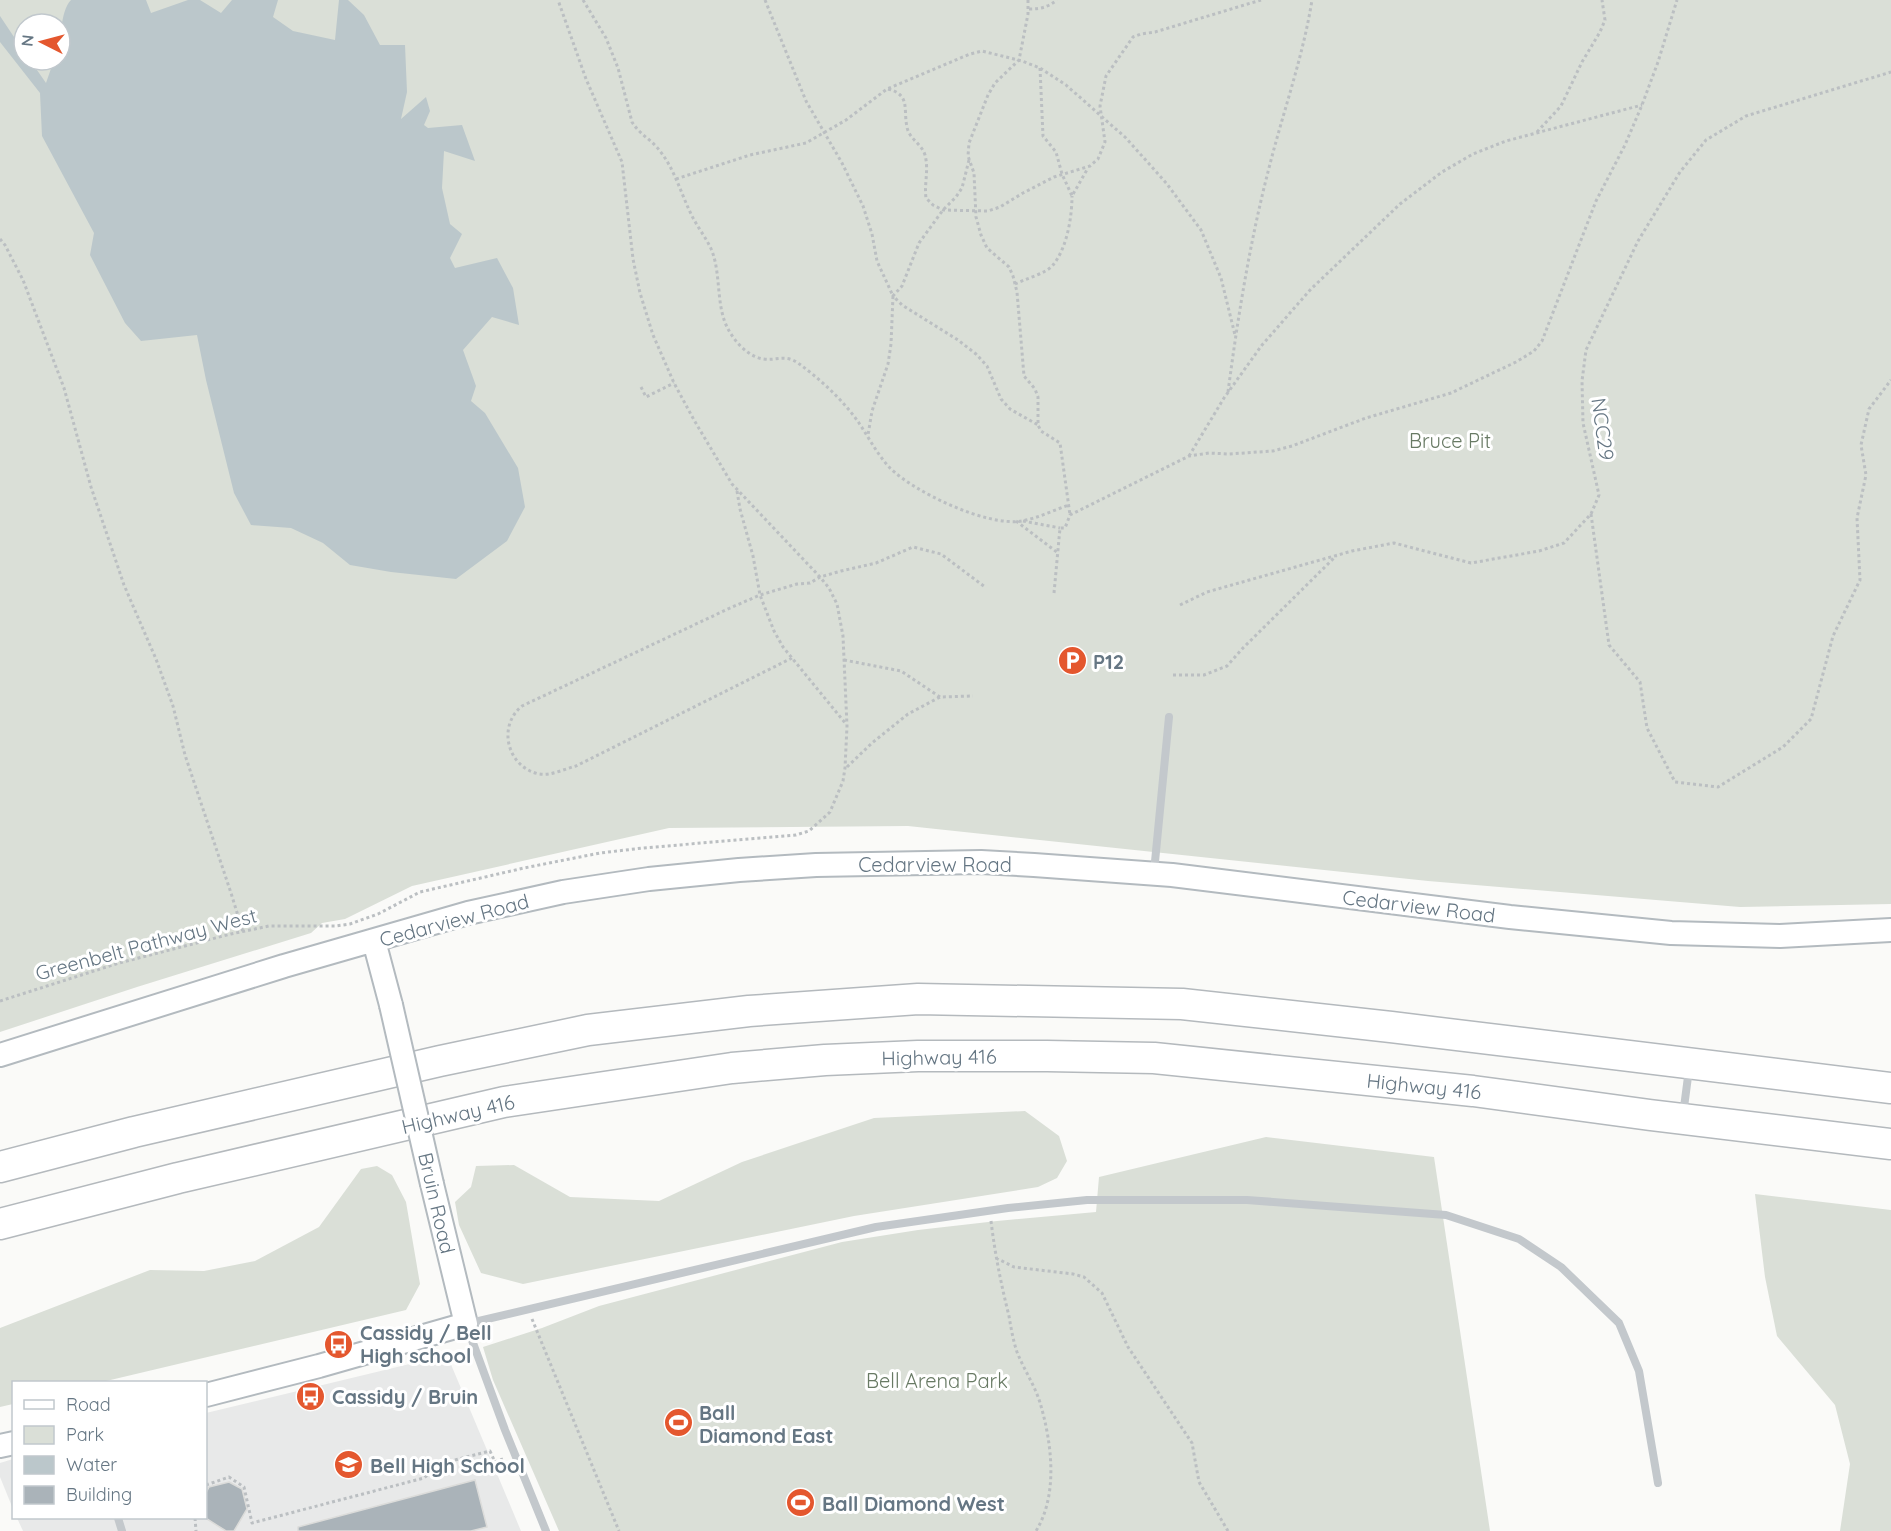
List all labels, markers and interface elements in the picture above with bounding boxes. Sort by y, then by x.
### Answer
north arrow [12,12,72,72]
text: N [17,34,38,47]
street label: NCC29 [1586,396,1620,462]
park label: Bruce Pit [1409,428,1491,453]
parking icon: P12 [1056,645,1088,677]
place label: P12 [1093,649,1124,674]
street label: Cedarview Road [858,852,1012,877]
street label: Cedarview Road [1341,884,1497,928]
street label: Cedarview Road [377,888,531,952]
street label: Greenbelt Pathway West [33,902,260,986]
street label: Highway 416 [881,1043,997,1071]
street label: Highway 416 [1365,1068,1483,1104]
street label: Highway 416 [399,1089,517,1139]
street label: Bruin Road [413,1150,461,1256]
place label: Cassidy / Bell High school [360,1320,492,1368]
bus stop icon: Cassidy / Bell High school [323,1328,355,1360]
park label: Bell Arena Park [866,1368,1008,1393]
bus stop icon: Cassidy / Bruin [295,1380,327,1412]
legend [12,1381,207,1519]
place label: Cassidy / Bruin [332,1384,478,1409]
text: Road [66,1393,111,1416]
place label: Ball Diamond East [699,1400,833,1448]
sports icon: Ball Diamond East [662,1407,694,1439]
text: Park [66,1423,104,1446]
school or university icon: Bell High School [333,1449,365,1481]
text: Water [66,1453,117,1476]
place label: Bell High School [370,1453,525,1478]
text: Building [66,1483,132,1506]
sports icon: Ball Diamond West [785,1487,817,1519]
place label: Ball Diamond West [822,1491,1005,1516]

